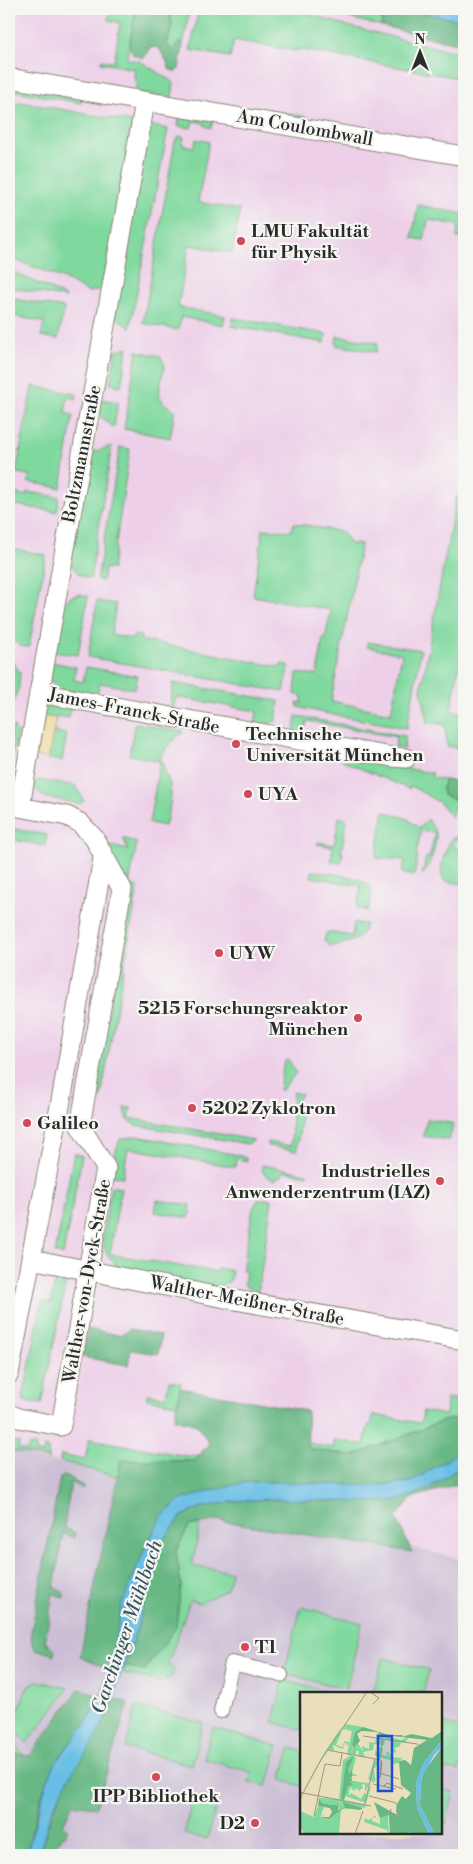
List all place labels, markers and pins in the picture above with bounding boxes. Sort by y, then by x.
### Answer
place label: LMU Fakultät für Physik [251,220,370,264]
marker: LMU Fakultät für Physik [235,235,247,247]
place label: Technische Universität München [246,723,423,767]
marker: Technische Universität München [230,738,242,750]
place label: UYA [258,783,299,806]
marker: UYA [242,788,254,800]
place label: UYW [229,942,276,965]
marker: UYW [213,947,225,959]
place label: 5215 Forschungsreaktor München [138,997,348,1041]
marker: 5215 Forschungsreaktor München [352,1012,364,1024]
place label: 5202 Zyklotron [202,1097,336,1120]
marker: 5202 Zyklotron [186,1102,198,1114]
place label: Galileo [37,1112,99,1135]
marker: Galileo [21,1117,33,1129]
place label: Industrielles Anwenderzentrum (IAZ) [224,1160,430,1204]
marker: Industrielles Anwenderzentrum (IAZ) [434,1175,446,1187]
place label: T1 [255,1636,277,1659]
marker: T1 [239,1641,251,1653]
marker: IPP Bibliothek [150,1771,162,1783]
place label: IPP Bibliothek [93,1785,220,1808]
place label: D2 [219,1812,245,1835]
marker: D2 [249,1817,261,1829]

